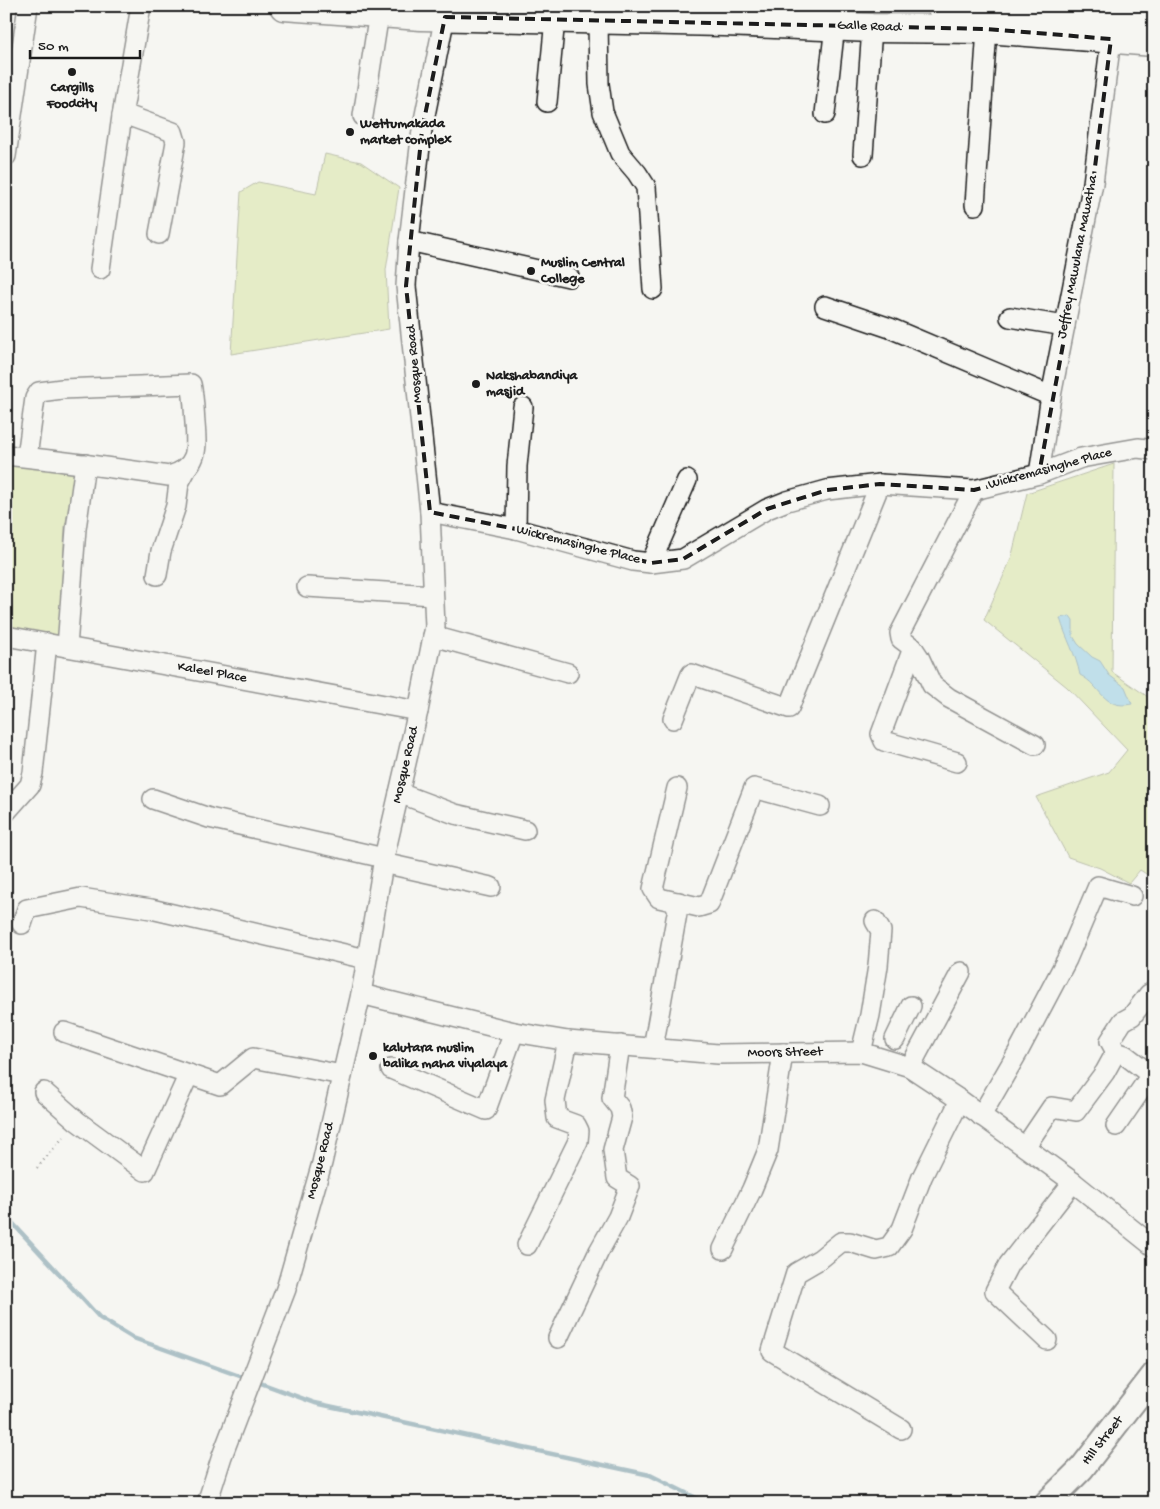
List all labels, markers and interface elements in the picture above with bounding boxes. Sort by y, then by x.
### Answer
street label: Galle Road [837,17,903,37]
scale bar [30,28,140,60]
text: 50 m [38,38,69,56]
marker: Cargills Foodcity [66,66,78,78]
place label: Cargills Foodcity [46,80,97,113]
place label: Wettumakada market complex [359,116,452,149]
marker: Wettumakada market complex [344,126,356,138]
street label: Jeffrey Mawulana Mawatha [1054,173,1102,340]
place label: Muslim Central College [540,255,625,288]
marker: Muslim Central College [525,265,537,277]
street label: Mosque Road [403,323,427,404]
place label: Nakshabandiya masjid [486,368,579,401]
marker: Nakshabandiya masjid [470,378,482,390]
street label: Wickremasinghe Place [986,444,1114,494]
street label: Wickremasinghe Place [514,521,643,569]
street label: Kaleel Place [176,659,249,688]
street label: Mosque Road [389,723,423,805]
place label: kalutara muslim balika maha viyalaya [382,1040,509,1073]
street label: Moors Street [747,1044,824,1062]
marker: kalutara muslim balika maha viyalaya [367,1050,379,1062]
street label: Mosque Road [303,1119,339,1201]
street label: Hill Street [1078,1412,1128,1469]

